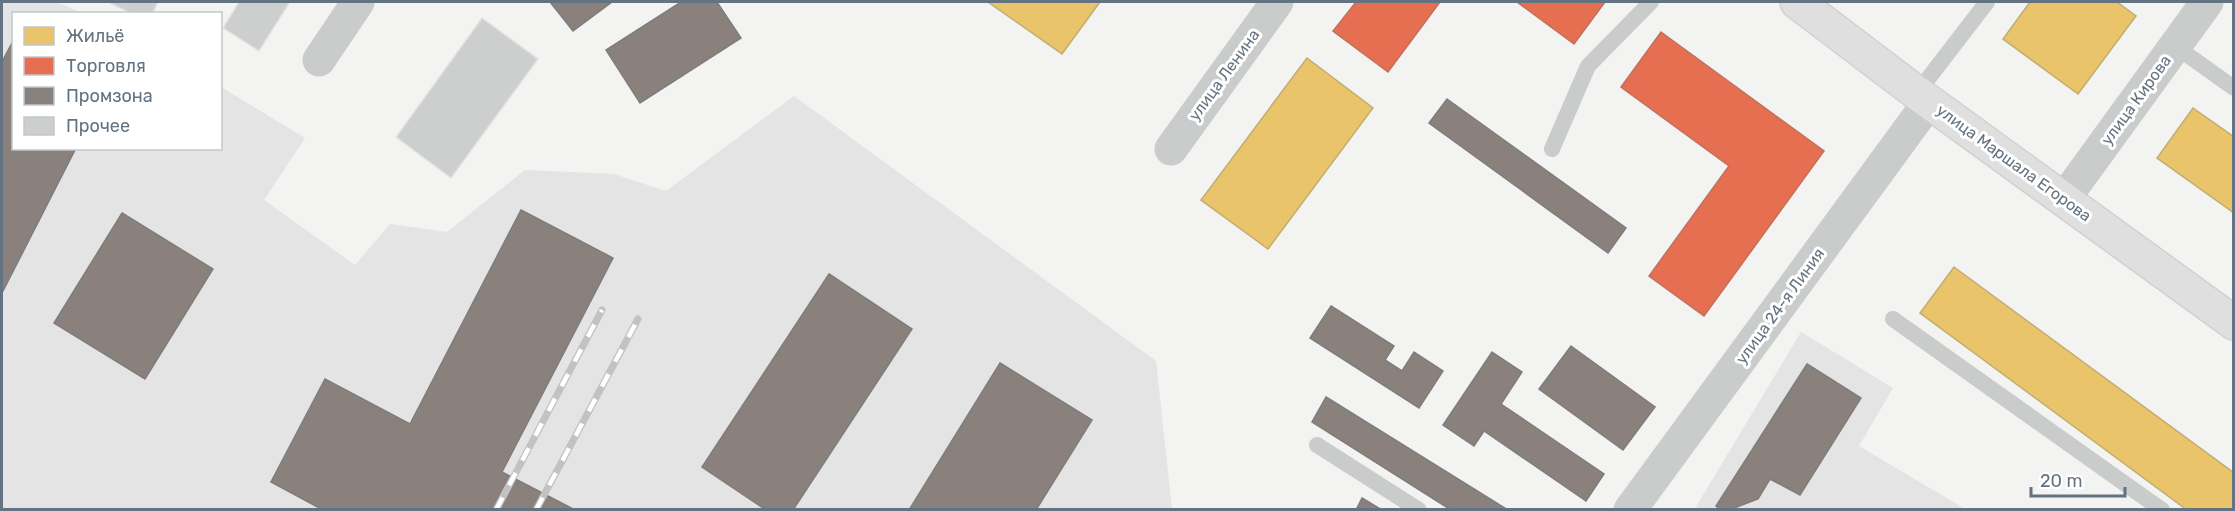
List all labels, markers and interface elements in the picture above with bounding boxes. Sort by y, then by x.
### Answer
legend [12,12,222,150]
text: Жильё [66,25,124,47]
street label: улица Ленина [1185,26,1263,124]
street label: улица Кирова [2097,51,2175,149]
text: Торговля [66,55,146,77]
text: Промзона [66,85,153,107]
street label: улица Маршала Егорова [1933,100,2095,226]
text: Прочее [66,115,130,137]
street label: улица 24-я Линия [1732,244,1828,368]
scale bar [2031,460,2126,498]
text: 20 m [2040,470,2082,492]

